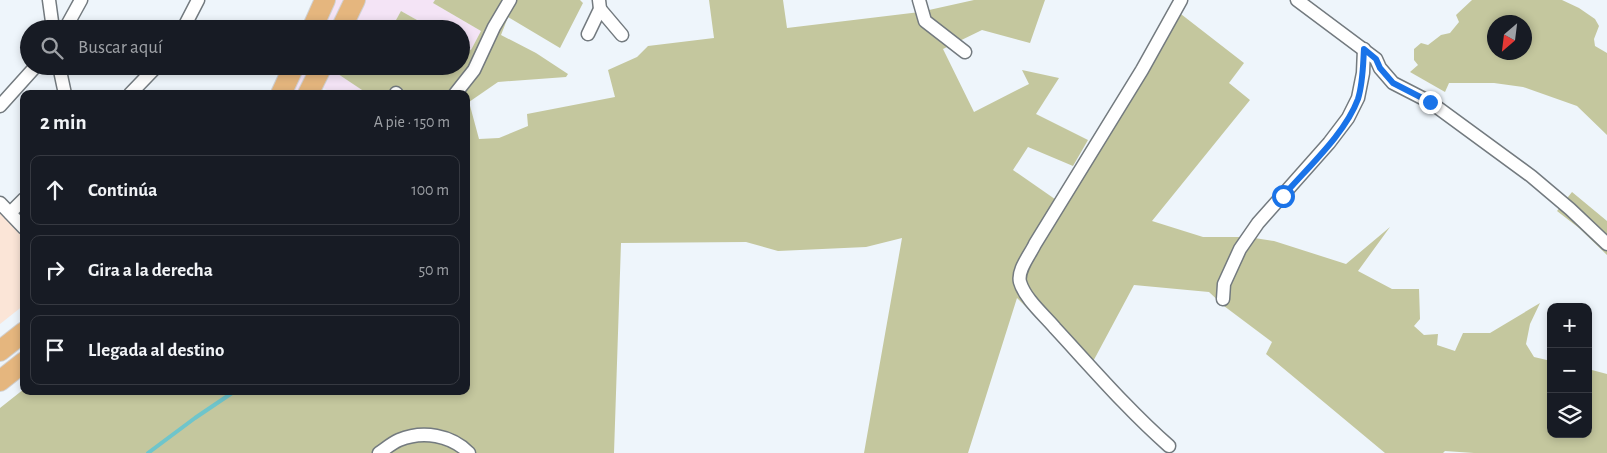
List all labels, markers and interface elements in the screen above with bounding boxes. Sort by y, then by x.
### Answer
north arrow [1487,15,1532,60]
search box [20,20,470,75]
icon: search [38,34,66,62]
text: Buscar aquí [78,38,163,57]
route end [1419,91,1442,114]
text: 2 min [40,112,87,133]
text: A pie · 150 m [374,114,450,130]
icon: ahead [41,176,69,204]
text: Continúa [88,181,157,200]
text: 100 m [411,182,449,198]
route start [1272,185,1295,208]
icon: right [41,256,69,284]
text: Gira a la derecha [88,261,213,280]
text: 50 m [418,262,449,278]
map controls [1547,303,1592,438]
button: + [1547,303,1592,348]
icon: arrive [41,336,69,364]
text: Llegada al destino [88,341,225,360]
button: − [1547,348,1592,393]
button: layers [1547,393,1592,438]

